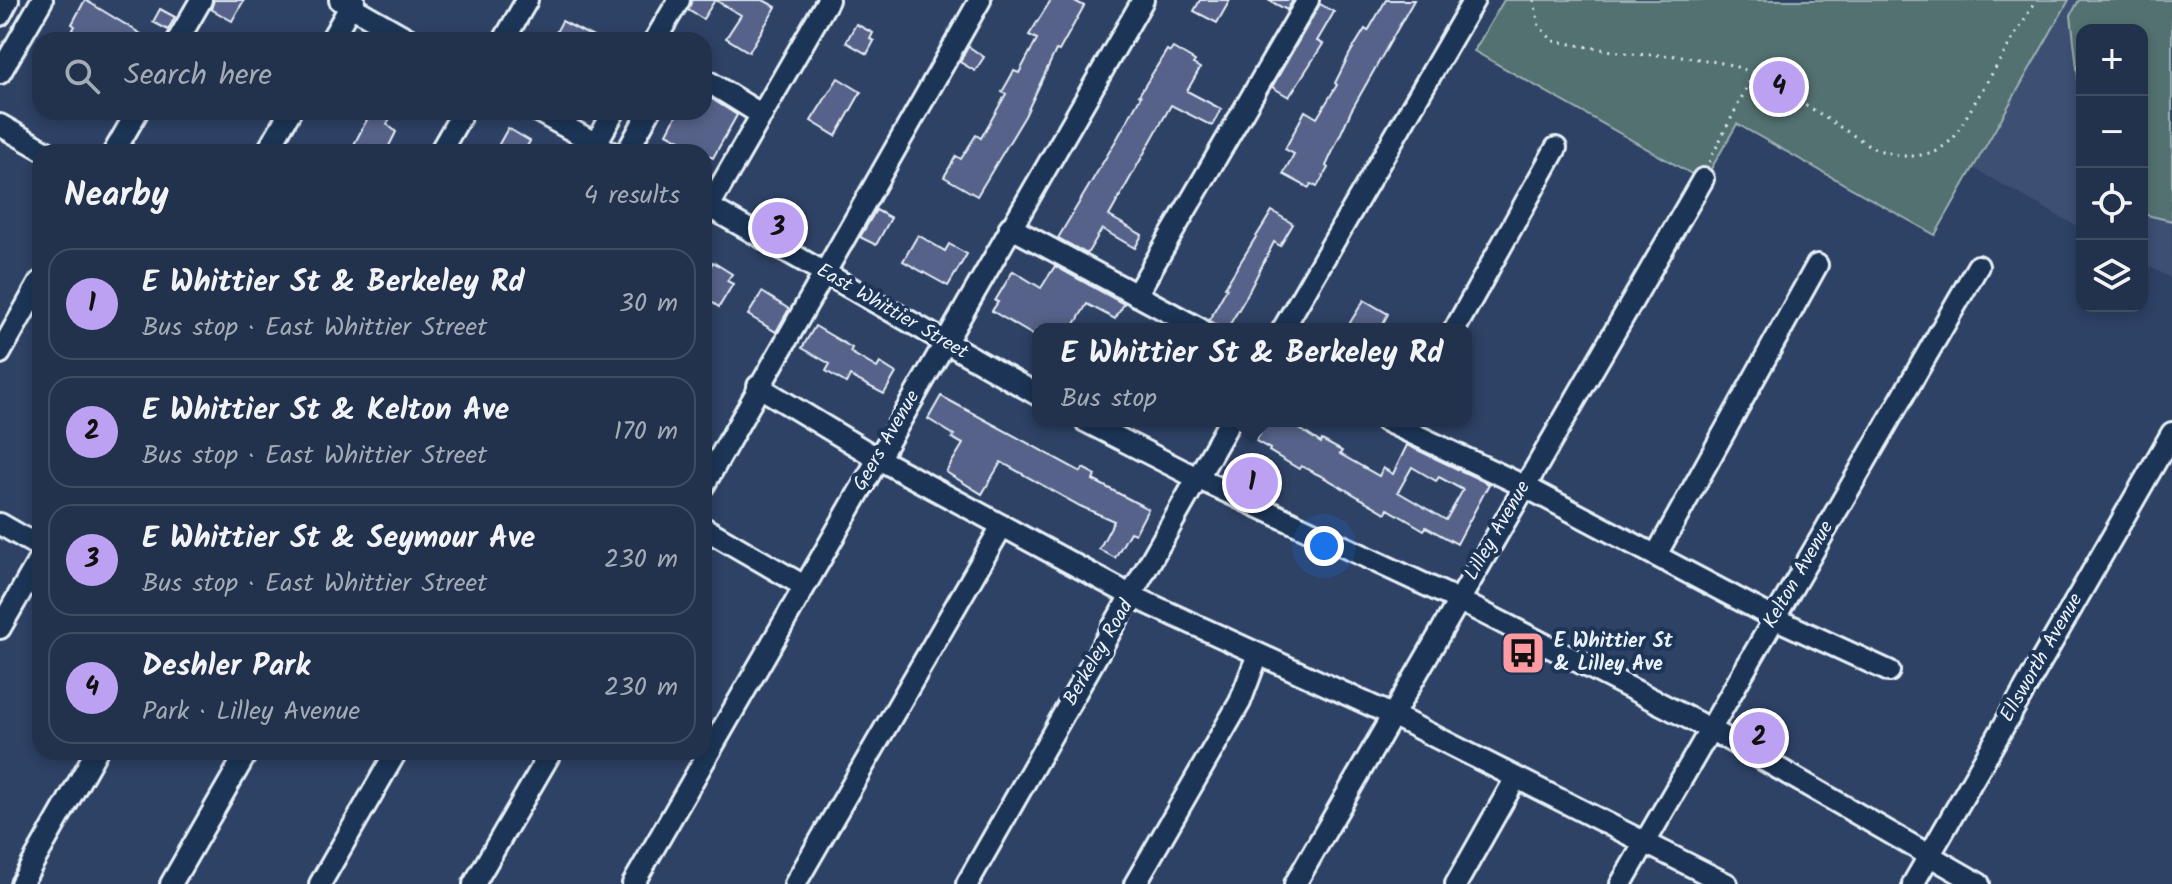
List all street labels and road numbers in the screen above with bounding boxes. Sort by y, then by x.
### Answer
street label: East Whittier Street [810,255,974,369]
street label: Geers Avenue [845,384,929,498]
street label: Lilley Avenue [1456,475,1540,587]
street label: Kelton Avenue [1755,515,1843,635]
street label: Ellsworth Avenue [1992,587,2092,729]
street label: Berkeley Road [1056,593,1143,712]

